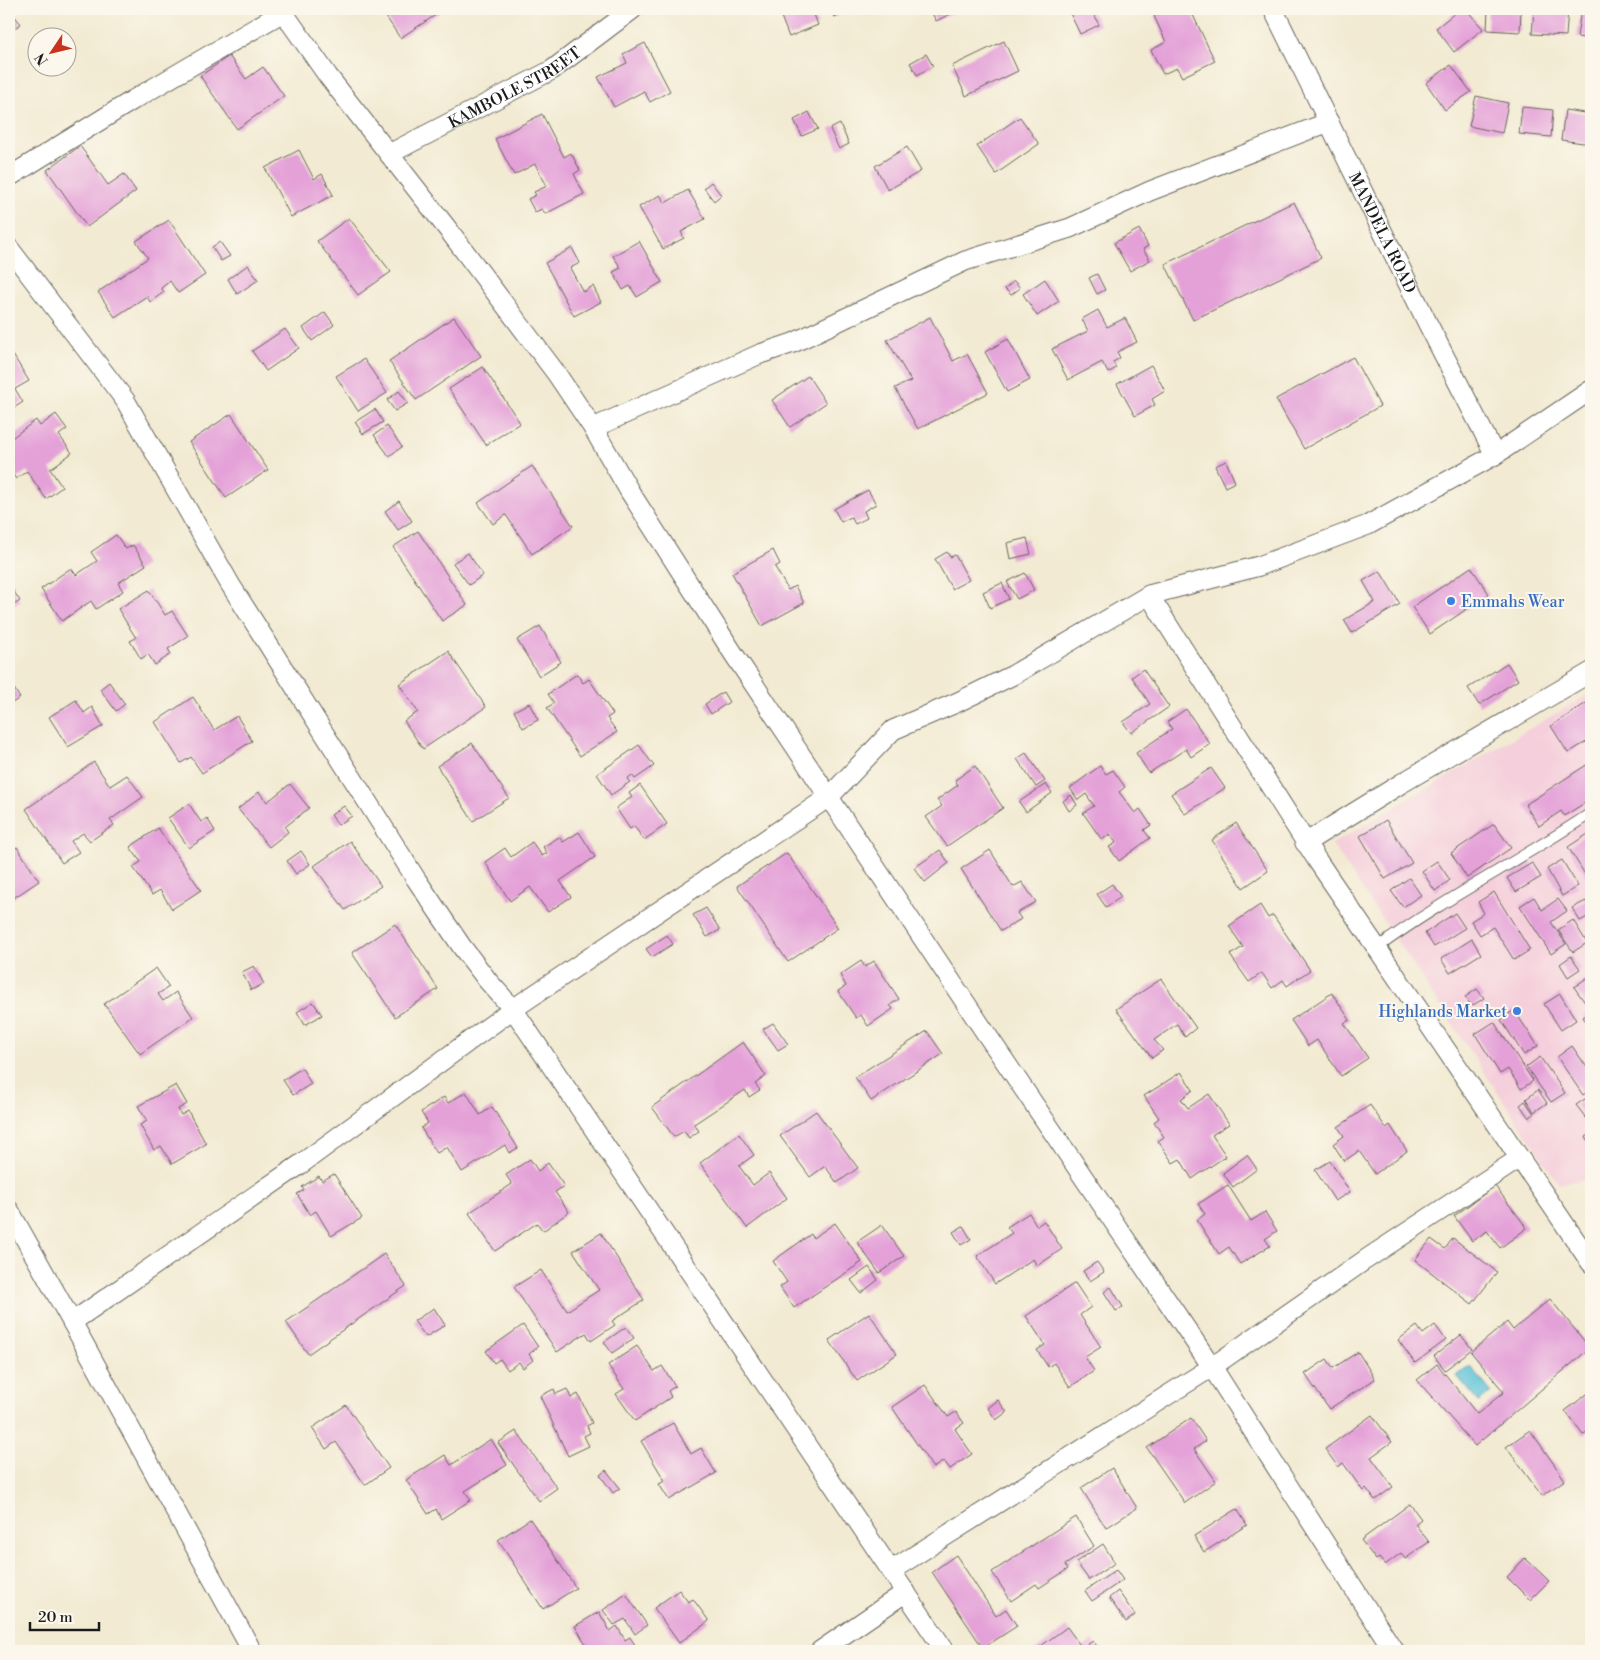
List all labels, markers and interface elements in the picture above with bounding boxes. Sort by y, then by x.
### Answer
north arrow [28,28,78,78]
street label: KAMBOLE STREET [445,43,585,133]
text: N [32,49,53,69]
street label: MANDELA ROAD [1344,169,1420,297]
place label: Emmahs Wear [1461,592,1565,612]
marker: Emmahs Wear [1445,595,1457,607]
place label: Highlands Market [1378,1002,1507,1022]
marker: Highlands Market [1511,1005,1523,1017]
scale bar [30,1600,99,1632]
text: 20 m [38,1608,73,1627]

